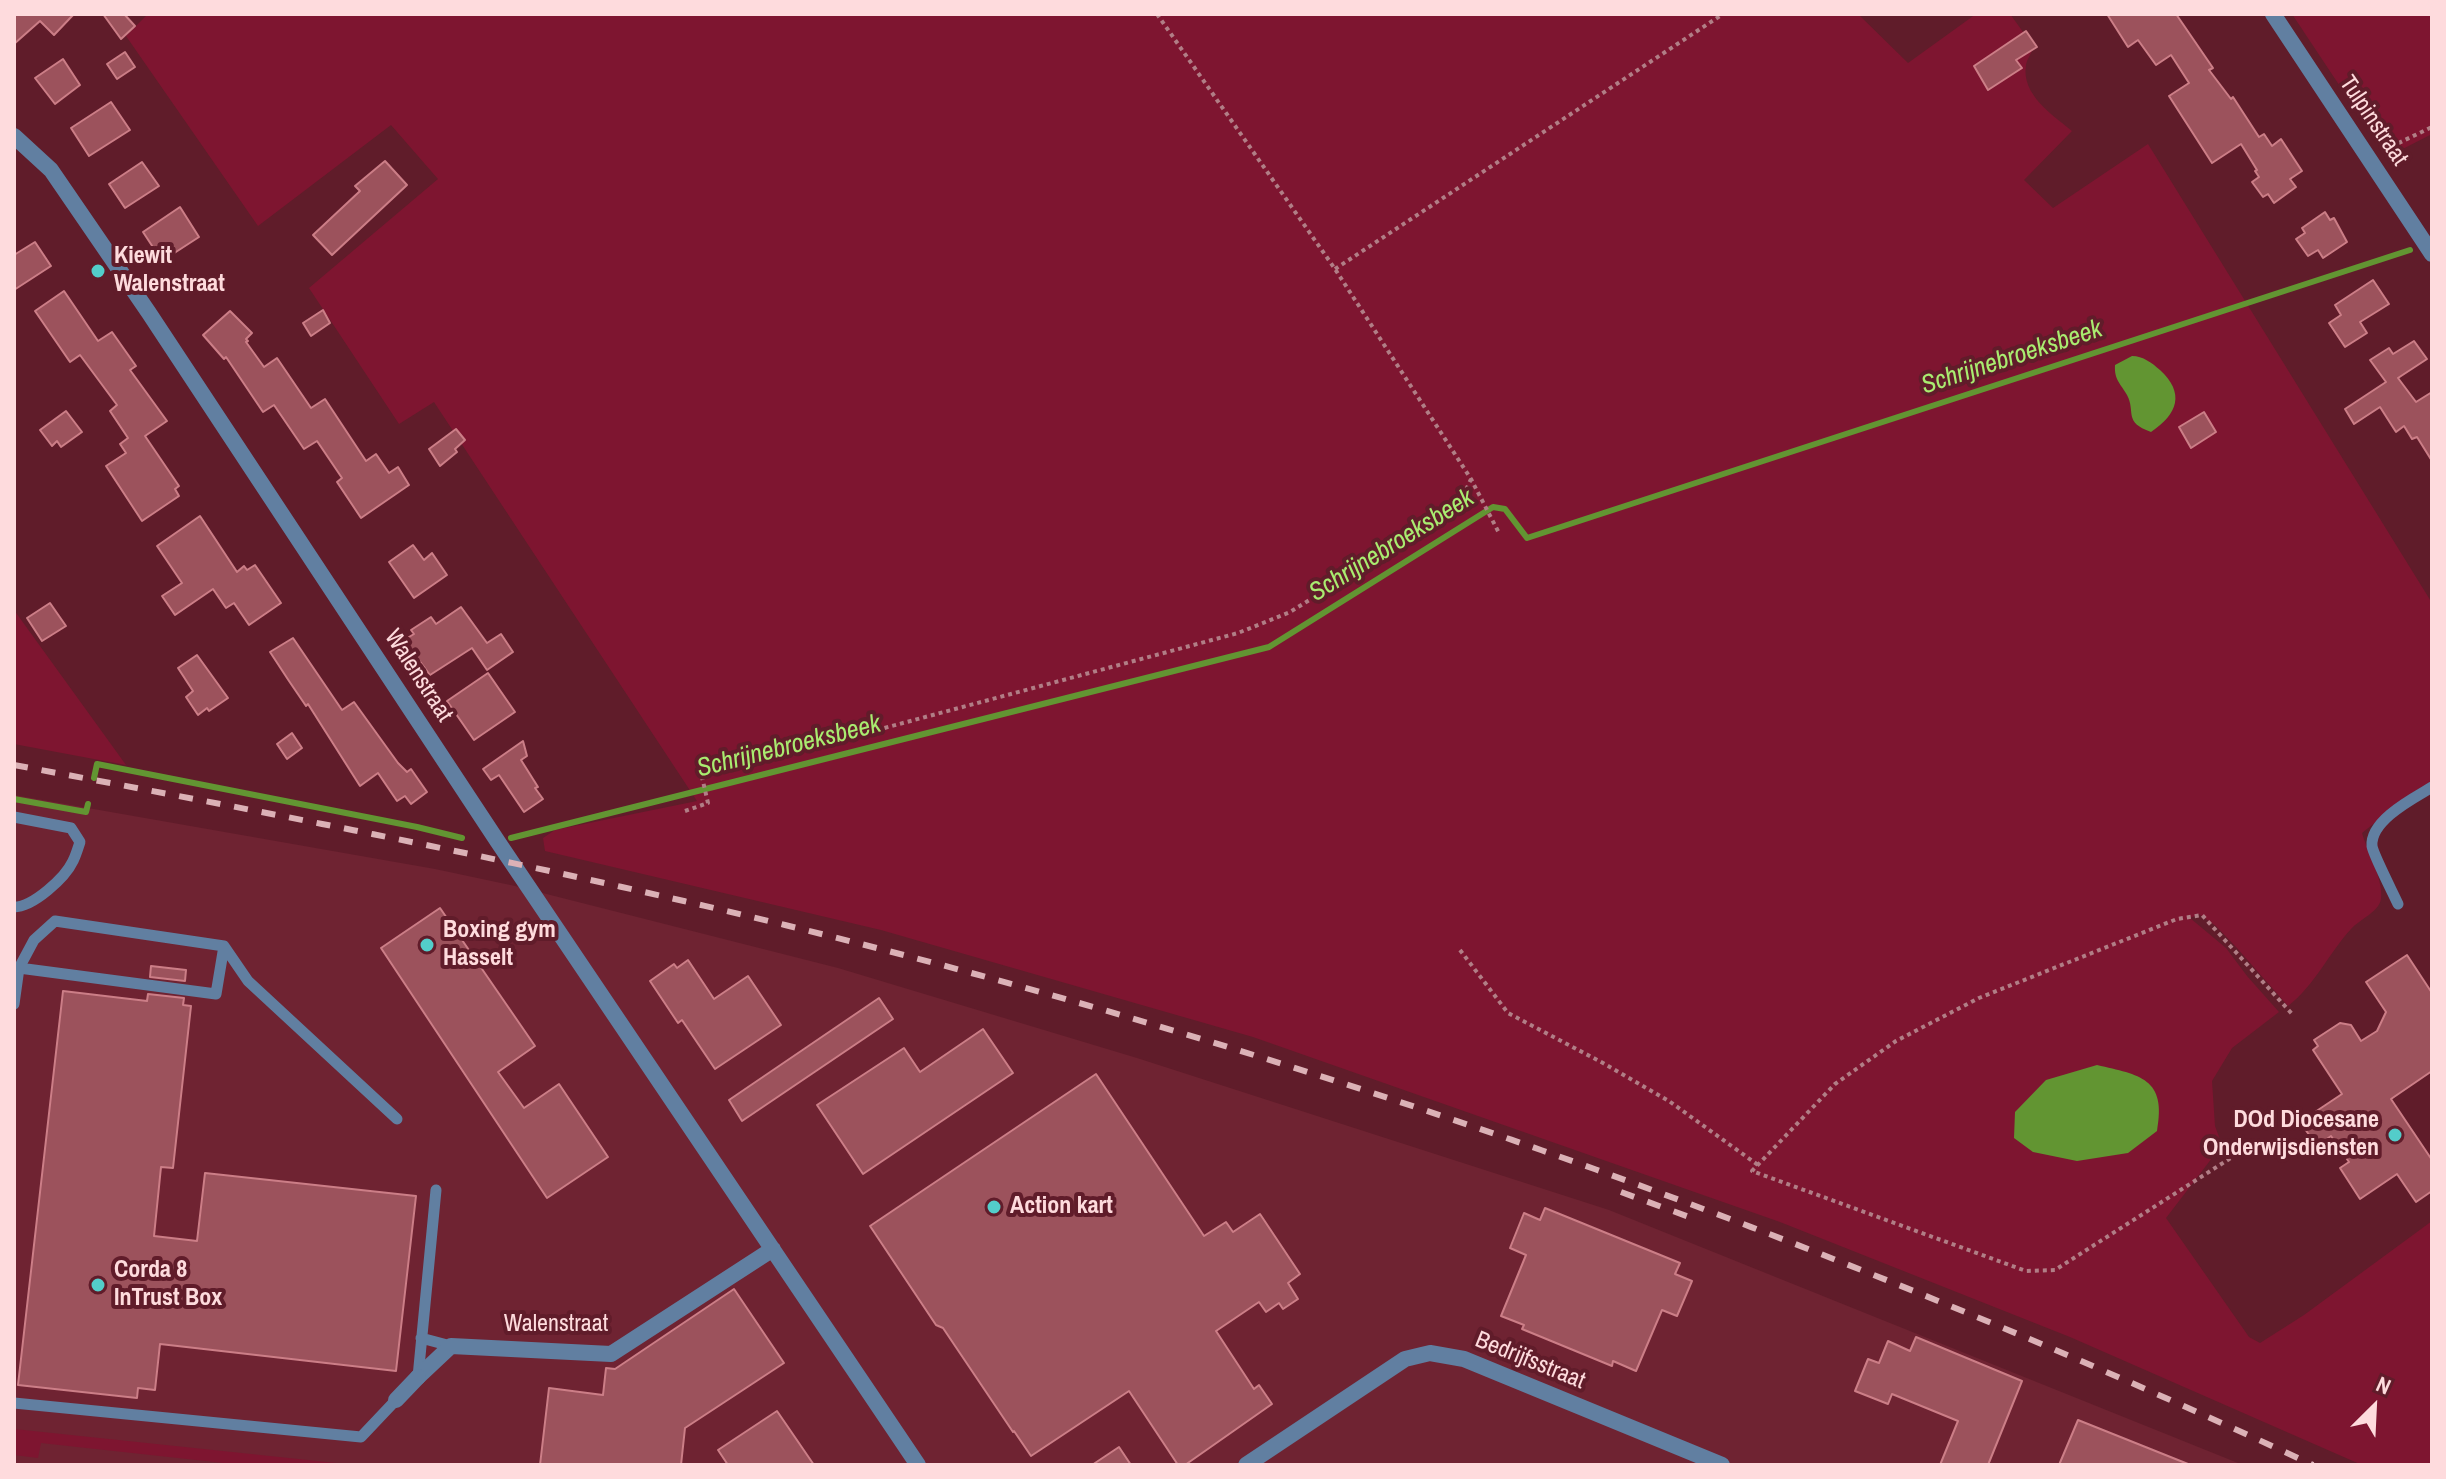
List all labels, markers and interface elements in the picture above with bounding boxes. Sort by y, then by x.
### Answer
street label: Tulpinstraat [2332,71,2414,171]
place label: Kiewit Walenstraat [114,243,225,299]
marker: Kiewit Walenstraat [89,262,107,280]
water label: Schrijnebroeksbeek [1918,314,2106,402]
water label: Schrijnebroeksbeek [1304,483,1480,609]
street label: Walenstraat [378,624,458,728]
water label: Schrijnebroeksbeek [694,709,884,785]
place label: Boxing gym Hasselt [443,917,556,973]
marker: Boxing gym Hasselt [418,936,436,954]
place label: DOd Diocesane Onderwijsdiensten [2203,1107,2379,1163]
marker: DOd Diocesane Onderwijsdiensten [2386,1126,2404,1144]
place label: Action kart [1010,1193,1113,1221]
marker: Action kart [985,1198,1003,1216]
place label: Corda 8 InTrust Box [114,1257,222,1313]
marker: Corda 8 InTrust Box [89,1276,107,1294]
street label: Walenstraat [504,1311,608,1339]
street label: Bedrijfsstraat [1471,1326,1589,1396]
north arrow [2334,1367,2414,1447]
text: N [2372,1369,2396,1401]

